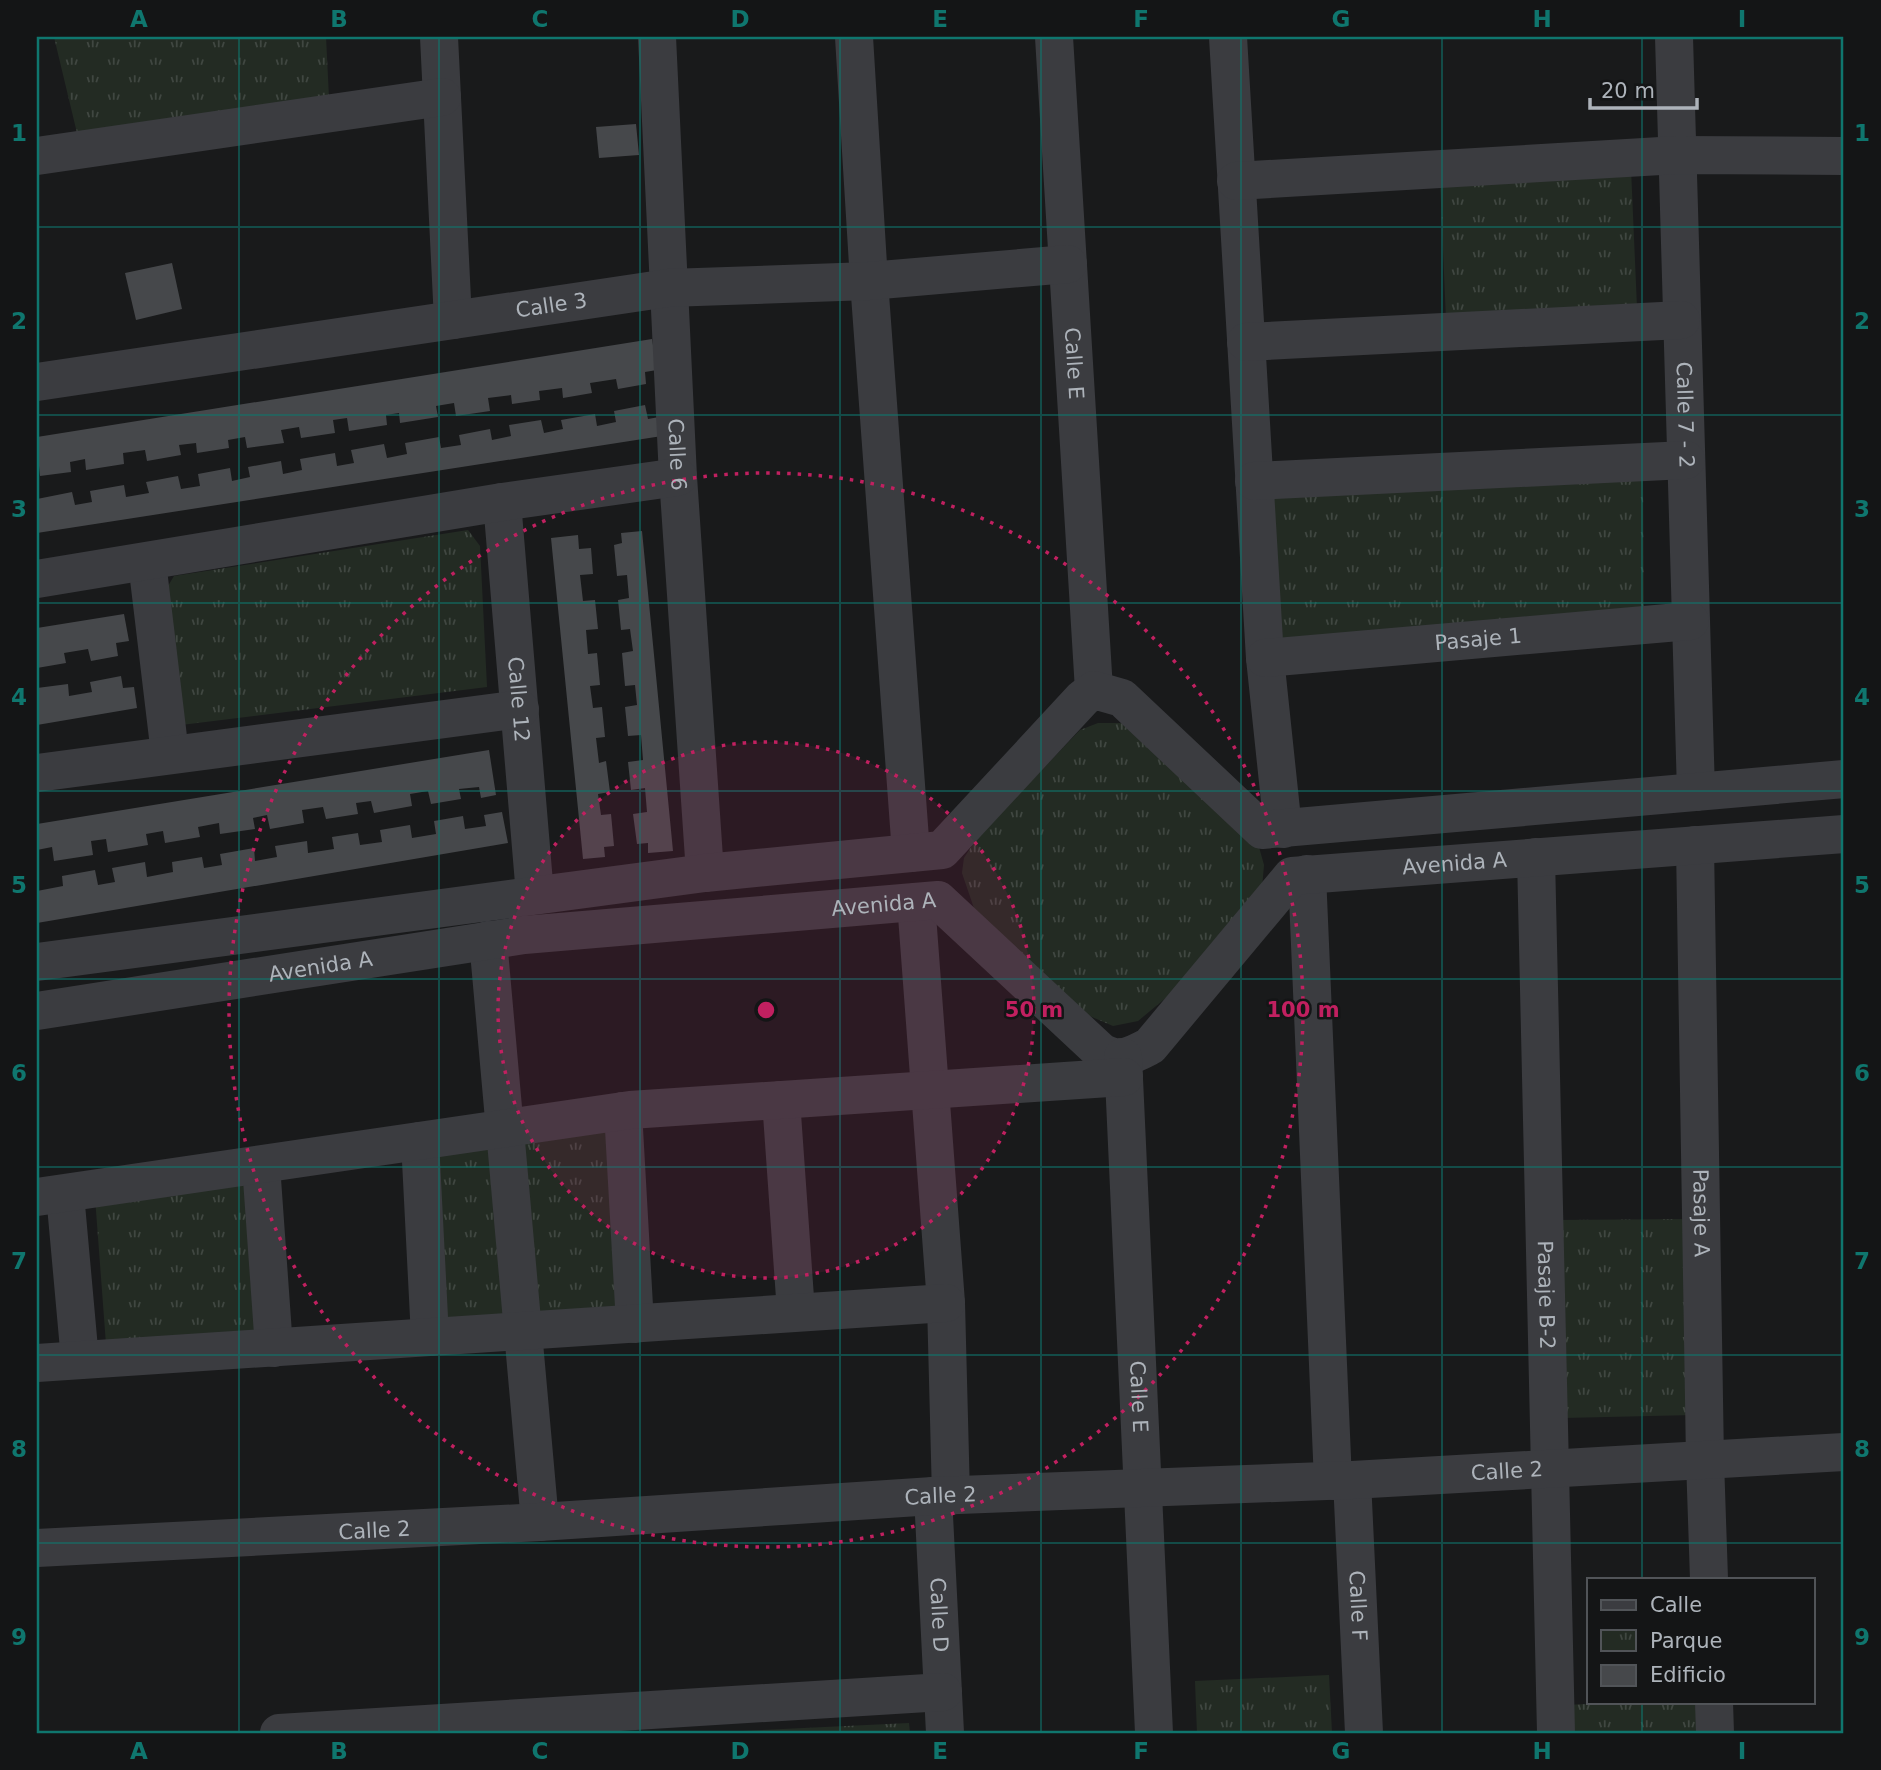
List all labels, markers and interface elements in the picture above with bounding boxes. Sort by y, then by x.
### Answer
text: A [130,6,148,32]
text: B [330,6,348,32]
text: C [532,6,548,32]
text: D [730,6,750,32]
text: E [932,6,948,32]
text: F [1133,6,1149,32]
text: G [1332,6,1350,32]
text: H [1532,6,1552,32]
text: I [1738,6,1746,32]
scale bar [1590,66,1697,110]
text: 20 m [1601,79,1655,103]
text: 1 [11,120,27,146]
text: 1 [1854,120,1870,146]
street label: Calle 3 [514,288,589,323]
text: 2 [11,308,27,334]
text: 2 [1854,308,1870,334]
street label: Calle E [1060,327,1088,400]
street label: Calle 7 - 2 [1671,361,1699,468]
street label: Calle 6 [663,418,691,491]
text: 3 [11,496,27,522]
text: 3 [1854,496,1870,522]
street label: Pasaje 1 [1434,624,1523,655]
street label: Calle 12 [503,656,534,743]
text: 4 [11,684,27,710]
text: 4 [1854,684,1870,710]
street label: Avenida A [1401,848,1508,880]
text: 5 [11,872,27,898]
text: 5 [1854,872,1870,898]
street label: Avenida A [831,888,938,921]
street label: Avenida A [267,947,375,987]
centre of rings [754,998,778,1022]
text: 50 m [1005,998,1063,1022]
text: 100 m [1266,998,1340,1022]
text: 6 [11,1060,27,1086]
text: 6 [1854,1060,1870,1086]
street label: Pasaje A [1688,1169,1714,1258]
street label: Pasaje B-2 [1533,1240,1559,1350]
text: 7 [11,1248,27,1274]
text: 7 [1854,1248,1870,1274]
street label: Calle E [1125,1360,1152,1433]
text: 8 [11,1436,27,1462]
text: 8 [1854,1436,1870,1462]
street label: Calle 2 [1470,1457,1544,1485]
street label: Calle 2 [904,1482,977,1510]
street label: Calle 2 [338,1517,411,1544]
street label: Calle F [1344,1570,1372,1642]
street label: Calle D [925,1577,953,1653]
legend [1587,1578,1814,1704]
text: Calle [1650,1593,1702,1617]
text: 9 [11,1624,27,1650]
text: 9 [1854,1624,1870,1650]
text: Parque [1650,1629,1722,1653]
text: Edificio [1650,1663,1726,1687]
text: A [130,1738,148,1764]
text: B [330,1738,348,1764]
text: C [532,1738,548,1764]
text: D [730,1738,750,1764]
text: E [932,1738,948,1764]
text: F [1133,1738,1149,1764]
text: G [1332,1738,1350,1764]
text: H [1532,1738,1552,1764]
text: I [1738,1738,1746,1764]

